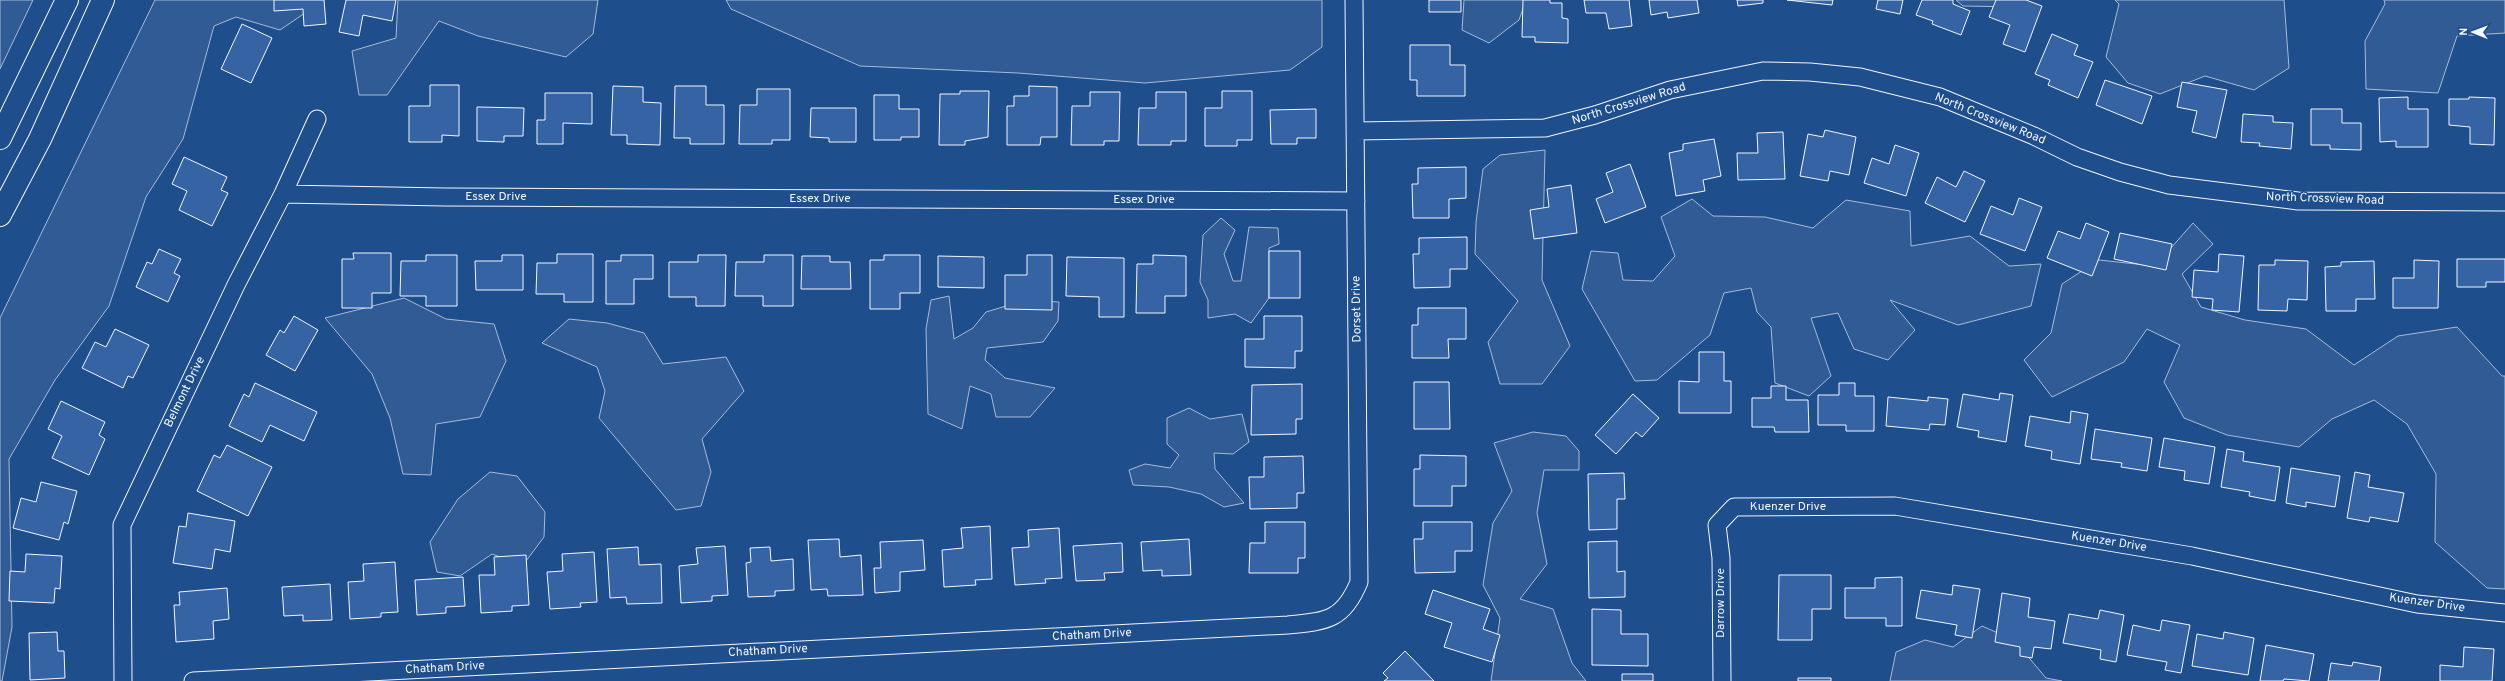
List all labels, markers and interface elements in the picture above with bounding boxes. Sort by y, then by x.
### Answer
north arrow [2453,12,2493,52]
text: N [2457,28,2471,36]
street label: North Crossview Road [1570,79,1688,129]
street label: North Crossview Road [1932,89,2048,149]
street label: Essex Drive [465,189,527,205]
street label: North Crossview Road [2266,189,2384,209]
street label: Essex Drive [789,191,851,207]
street label: Essex Drive [1113,192,1175,208]
street label: Dorset Drive [1348,275,1366,343]
street label: Belmont Drive [161,354,209,430]
street label: Kuenzer Drive [1750,499,1826,515]
street label: Kuenzer Drive [2070,528,2148,556]
street label: Darrow Drive [1713,568,1729,638]
street label: Kuenzer Drive [2388,590,2466,616]
street label: Chatham Drive [1052,625,1132,645]
street label: Chatham Drive [728,641,808,661]
street label: Chatham Drive [405,658,485,678]

